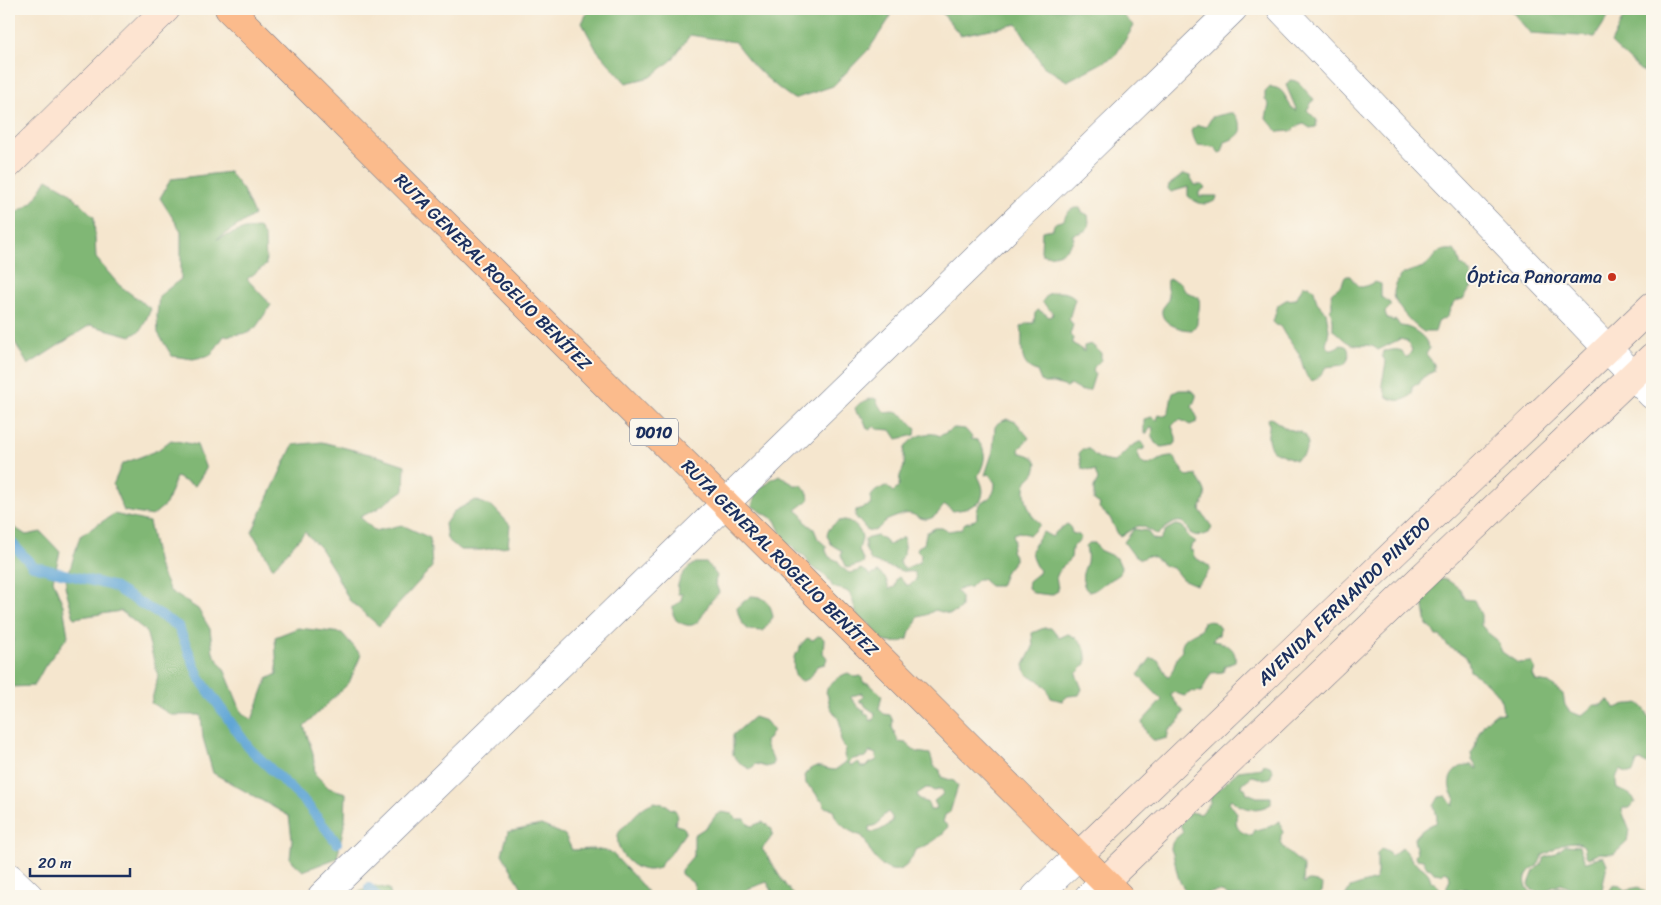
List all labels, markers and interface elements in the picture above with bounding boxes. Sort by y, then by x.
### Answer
street label: RUTA GENERAL ROGELIO BENÍTEZ [386,165,600,379]
place label: Óptica Panorama [1467,261,1602,293]
marker: Óptica Panorama [1606,271,1618,283]
road number: D010 [630,418,678,446]
street label: RUTA GENERAL ROGELIO BENÍTEZ [673,451,887,665]
street label: AVENIDA FERNANDO PINEDO [1248,508,1439,694]
scale bar [30,845,130,877]
text: 20 m [38,850,72,876]

